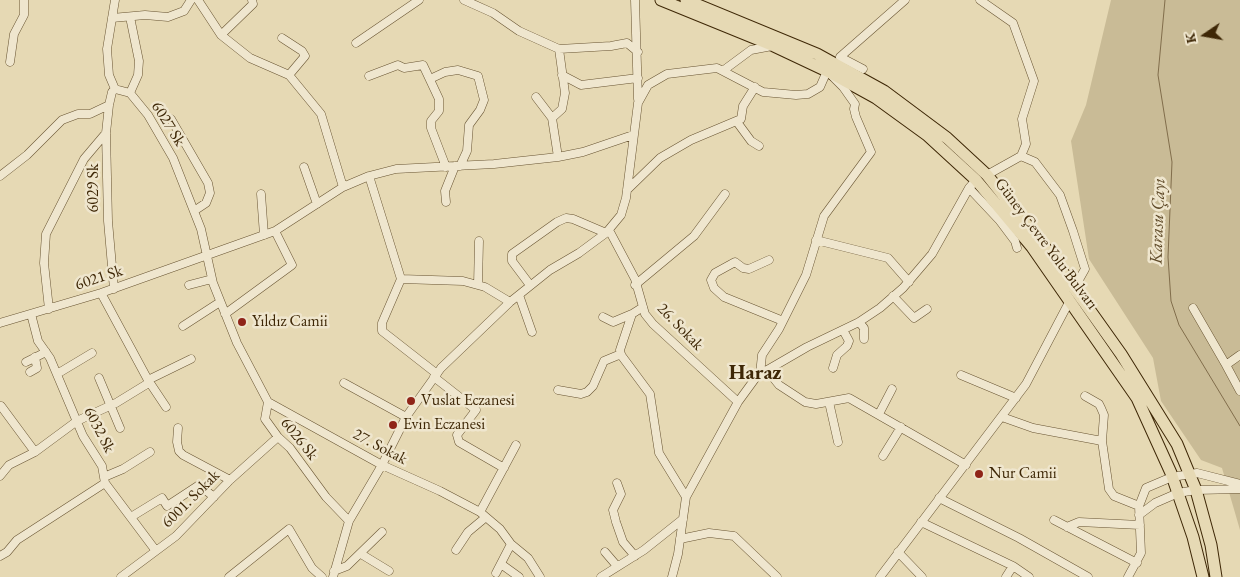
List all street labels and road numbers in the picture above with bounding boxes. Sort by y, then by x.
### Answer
street label: 6027 Sk [147,98,189,150]
street label: 6029 Sk [84,164,104,212]
street label: Güney Çevre Yolu Bulvarı [990,175,1102,313]
street label: 6021 Sk [73,261,125,295]
street label: 26. Sokak [653,299,707,355]
street label: 6032 Sk [79,404,119,456]
street label: 6026 Sk [276,414,322,464]
street label: 27. Sokak [350,425,410,469]
street label: 6001. Sokak [158,466,224,532]

